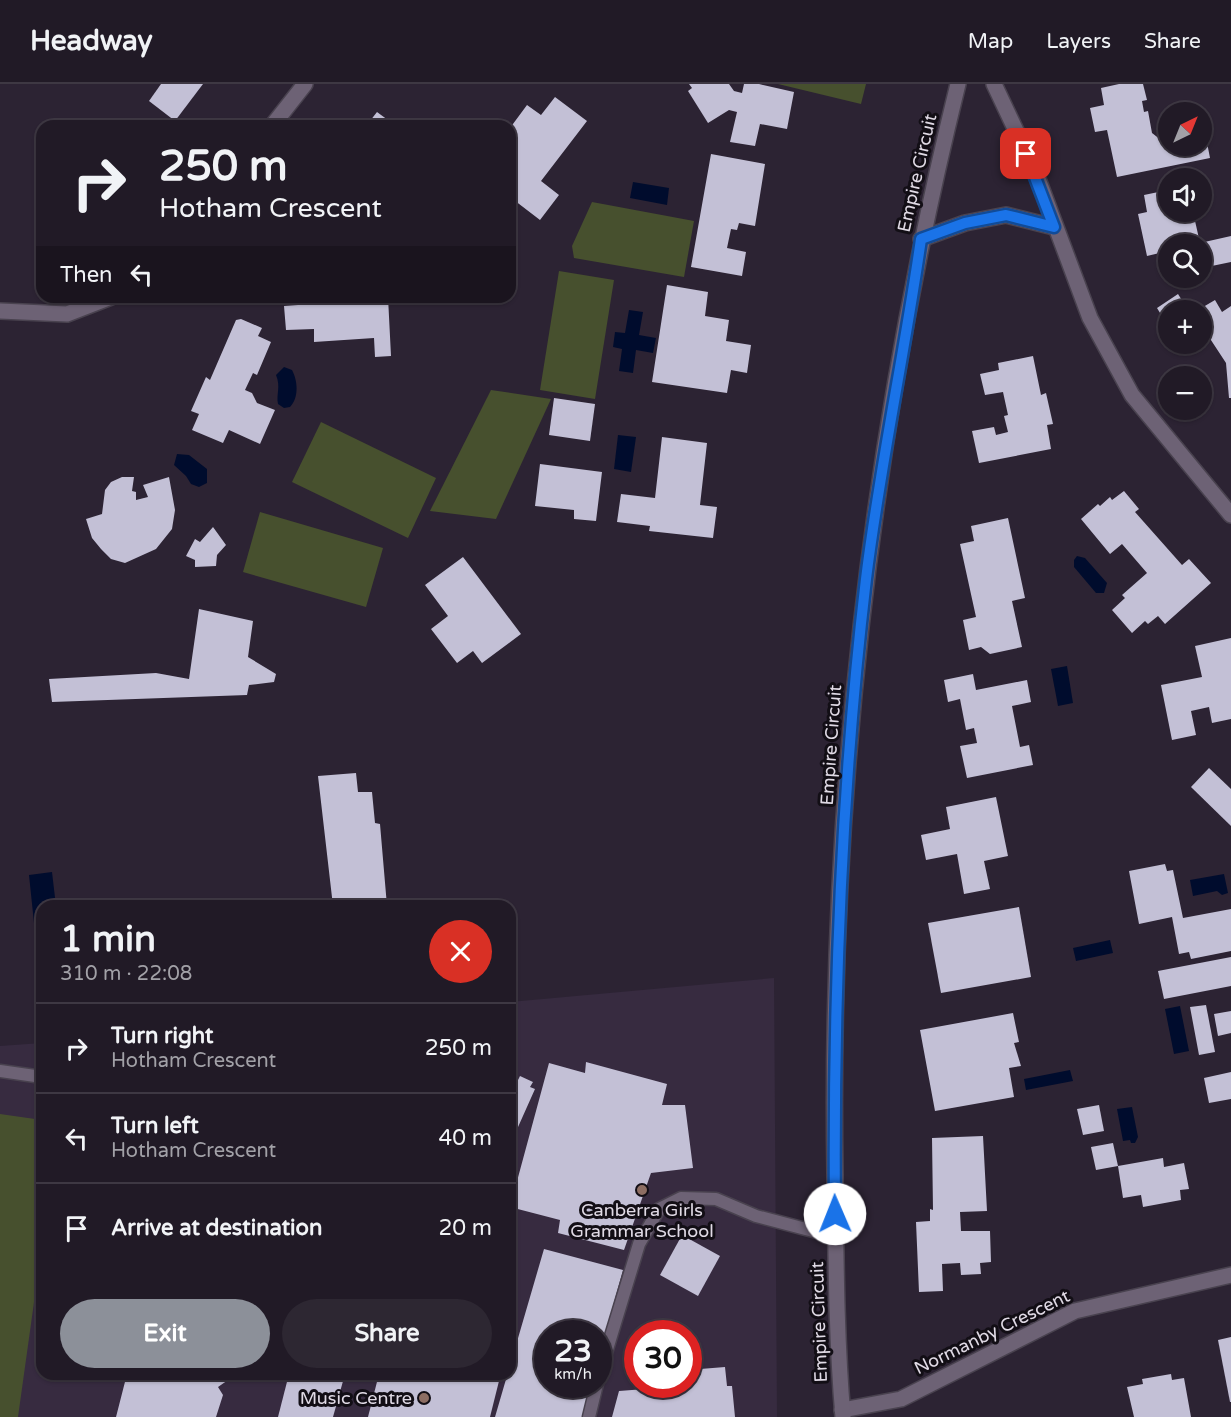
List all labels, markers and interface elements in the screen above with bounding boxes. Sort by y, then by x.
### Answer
text: Headway [30,24,153,58]
text: Map [968,29,1013,54]
text: Layers [1046,29,1111,54]
text: Share [1144,29,1201,54]
north arrow [1158,102,1212,156]
map controls [1158,102,1212,420]
street label: Empire Circuit [893,112,941,234]
pin [1000,128,1051,179]
icon: arrive [1009,137,1042,170]
text: 250 m [159,141,288,192]
icon: right [60,144,138,222]
button: sound [1158,168,1212,222]
text: Hotham Crescent [159,192,382,225]
button: search [1158,234,1212,288]
icon: left [125,258,158,291]
text: Then [60,262,113,288]
button: + [1158,300,1212,354]
button: − [1158,366,1212,420]
street label: Empire Circuit [816,684,846,806]
text: 1 min [60,918,156,961]
button: close [429,920,492,983]
text: 310 m · 22:08 [60,962,192,986]
text: Turn right [111,1023,213,1049]
icon: right [60,1032,93,1065]
text: 250 m [425,1035,492,1061]
text: Hotham Crescent [111,1049,276,1073]
text: Turn left [111,1113,199,1139]
icon: left [60,1122,93,1155]
text: 40 m [438,1125,492,1151]
text: Hotham Crescent [111,1139,276,1163]
position arrow [803,1182,867,1246]
marker: Canberra Girls Grammar School [635,1183,649,1197]
place label: Canberra Girls Grammar School [570,1199,714,1242]
icon: arrive [60,1212,93,1245]
text: Arrive at destination [111,1215,322,1241]
text: 20 m [438,1215,492,1241]
street label: Empire Circuit [806,1261,832,1383]
street label: Normanby Crescent [911,1285,1074,1379]
button: Exit [60,1299,270,1368]
button: Share [282,1299,492,1368]
speed limit sign: 30 [624,1320,702,1398]
text: 23 [554,1333,592,1370]
text: km/h [554,1365,592,1383]
place label: Music Centre [300,1387,412,1409]
marker: Music Centre [417,1391,431,1405]

